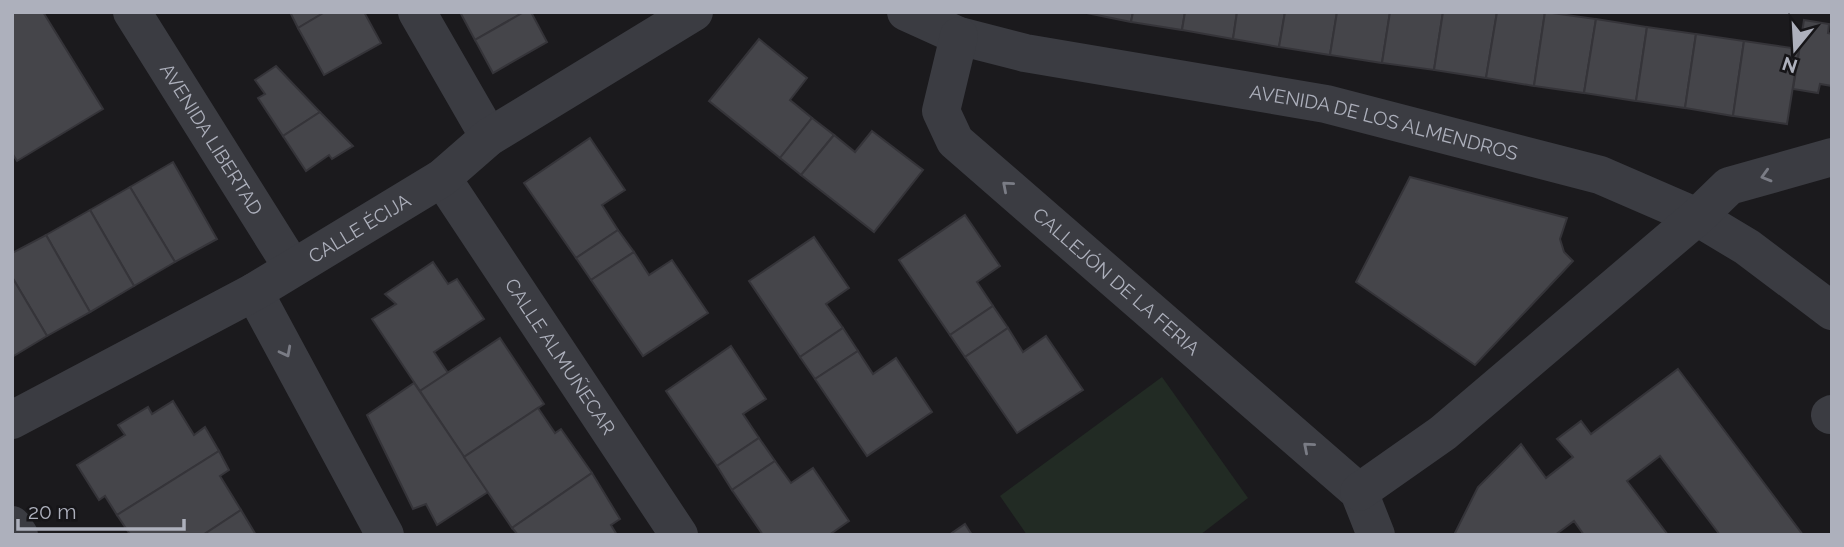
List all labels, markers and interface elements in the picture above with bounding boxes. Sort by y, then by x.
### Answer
north arrow [1760,14,1830,84]
text: N [1779,52,1800,78]
street label: AVENIDA LIBERTAD [156,59,268,219]
street label: AVENIDA DE LOS ALMENDROS [1248,80,1520,164]
one-way arrow [1760,167,1772,182]
one-way arrow [1002,182,1015,194]
street label: CALLE ÉCIJA [304,189,414,267]
street label: CALLEJÓN DE LA FERIA [1029,203,1204,360]
street label: CALLE ALMUÑECAR [501,274,620,439]
one-way arrow [278,345,291,358]
one-way arrow [1303,443,1316,455]
scale bar [18,488,184,532]
text: 20 m [28,499,76,524]

